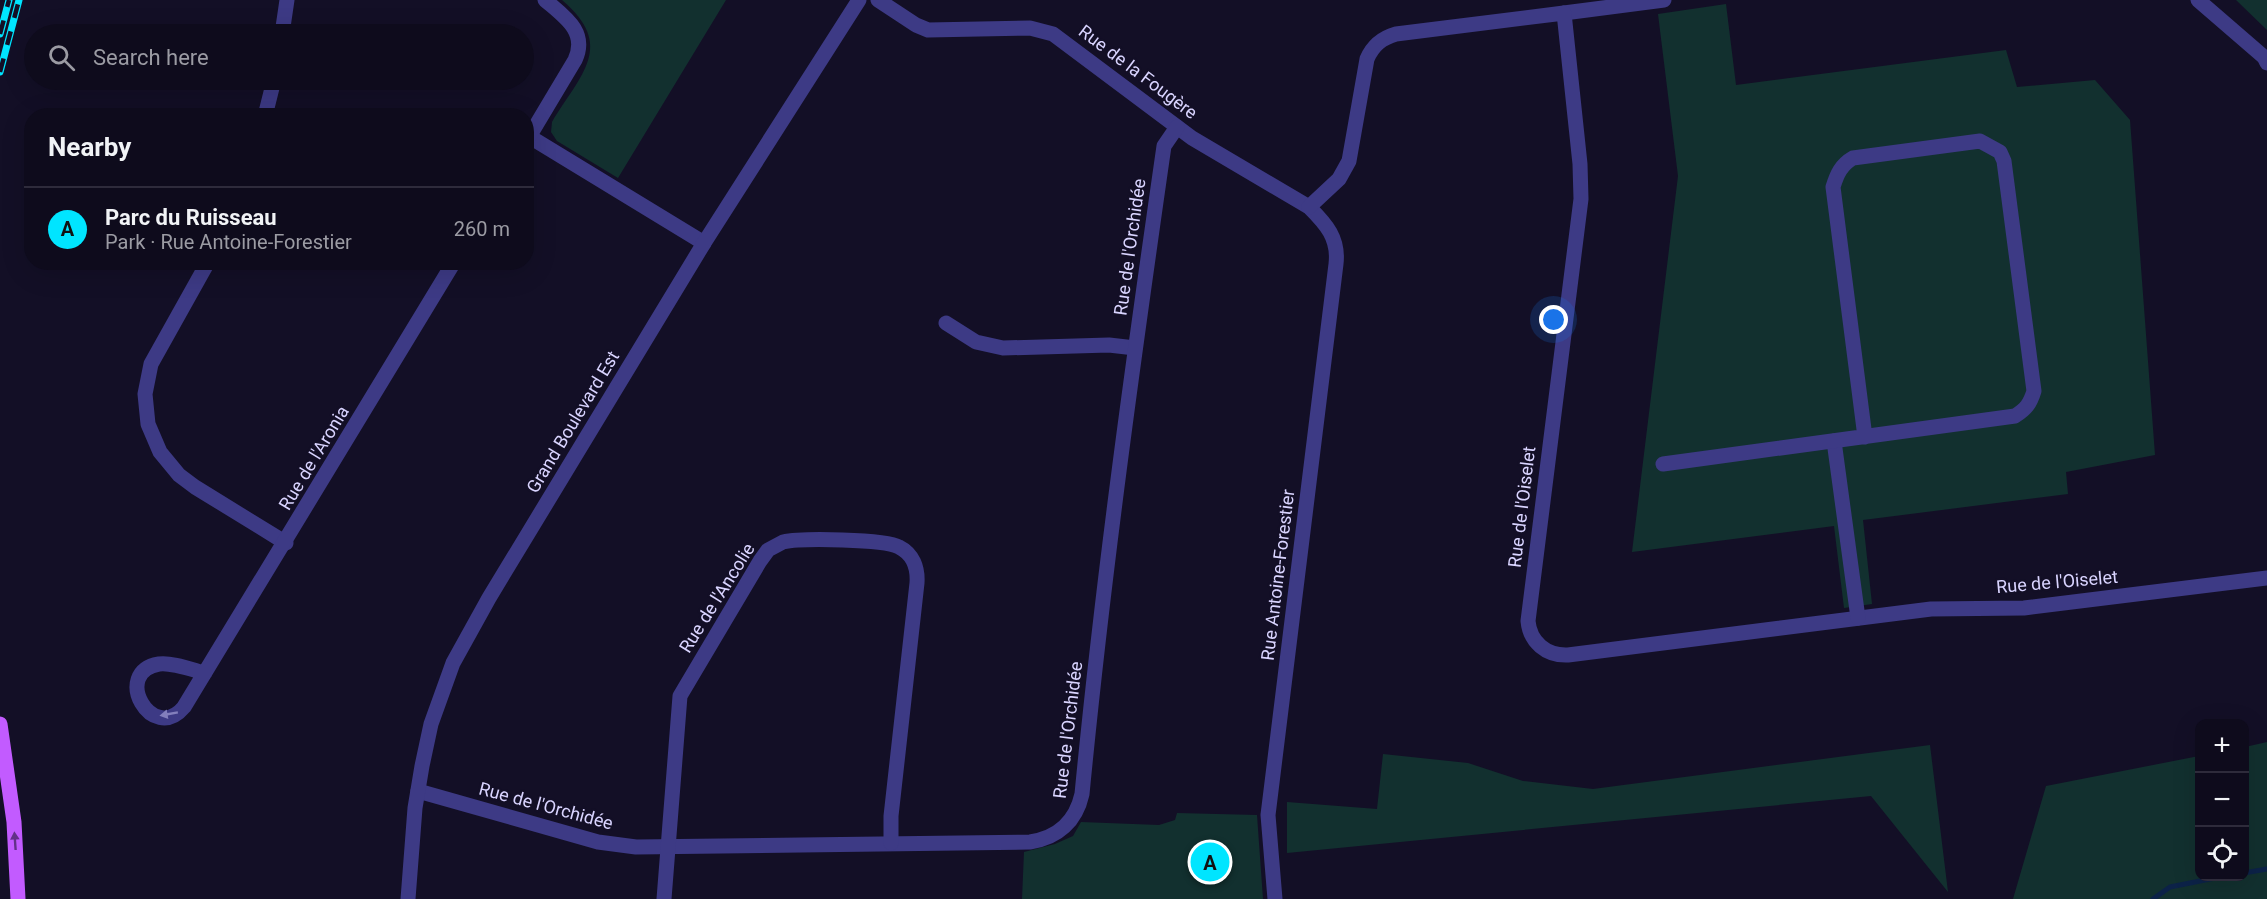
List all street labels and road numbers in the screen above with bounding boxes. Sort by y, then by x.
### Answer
street label: Rue de la Fougère [1075,20,1202,123]
street label: Rue de l'Orchidée [1110,177,1150,317]
street label: Grand Boulevard Est [522,347,623,497]
street label: Rue de l'Aronia [274,402,353,514]
street label: Rue de l'Oiselet [1504,445,1539,569]
street label: Rue Antoine-Forestier [1257,488,1298,662]
street label: Rue de l'Ancolie [674,539,759,656]
street label: Rue de l'Oiselet [1995,566,2119,597]
street label: Rue de l'Orchidée [1049,660,1086,800]
street label: Rue de l'Orchidée [477,778,615,834]

